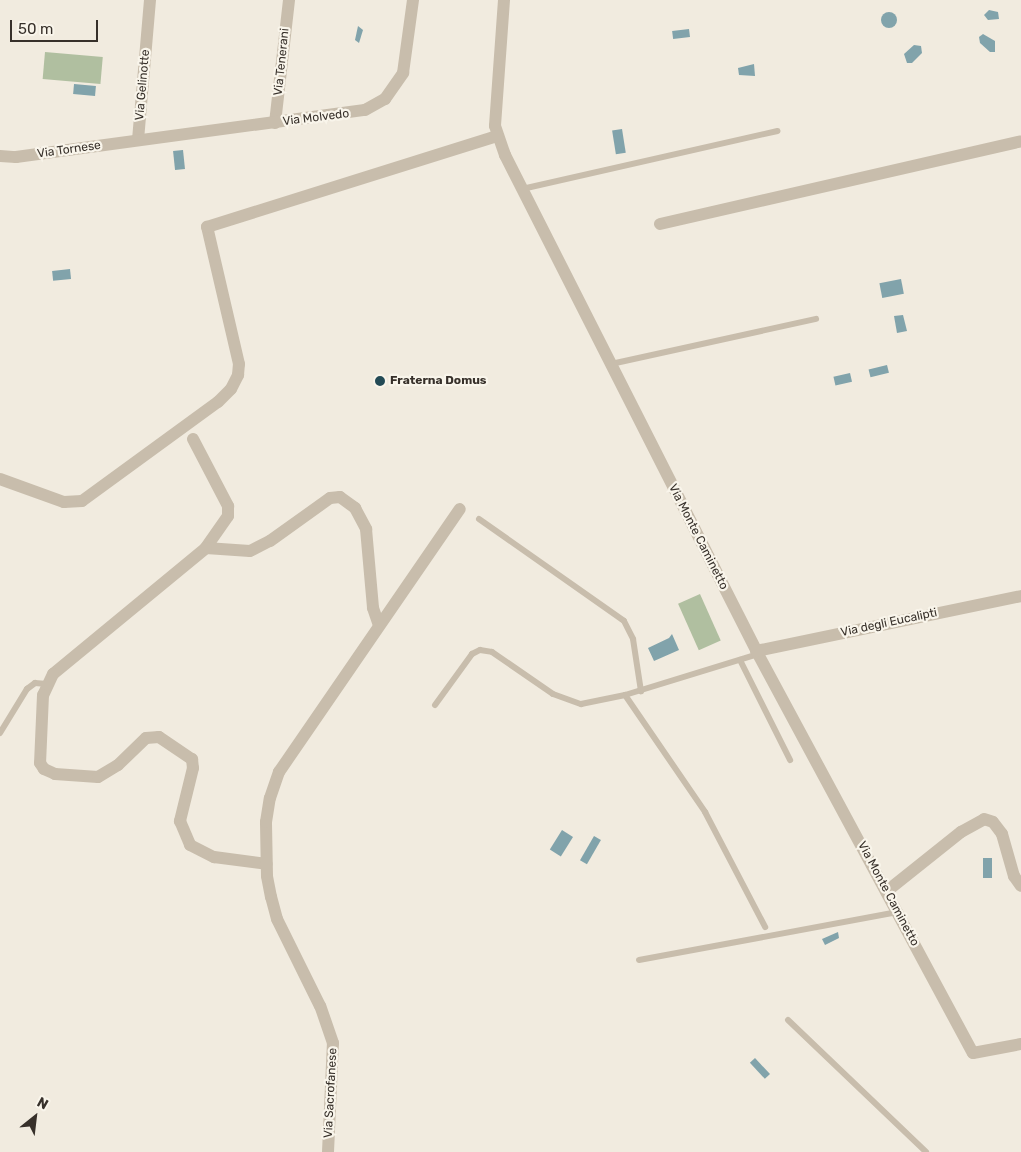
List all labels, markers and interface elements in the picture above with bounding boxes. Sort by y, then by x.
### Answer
scale bar [12,10,100,42]
text: 50 m [18,20,53,38]
street label: Via Tenerani [271,27,293,97]
street label: Via Gelinotte [133,49,153,121]
street label: Via Molvedo [282,107,350,129]
street label: Via Tornese [36,138,102,162]
place label: Fraterna Domus [390,374,486,388]
marker: Fraterna Domus [374,375,386,387]
street label: Via Monte Caminetto [665,482,731,592]
street label: Via degli Eucalipti [839,606,939,640]
street label: Via Monte Caminetto [854,839,922,949]
street label: Via Sacrofanese [321,1048,341,1138]
north arrow [10,1092,60,1142]
text: N [34,1094,51,1113]

